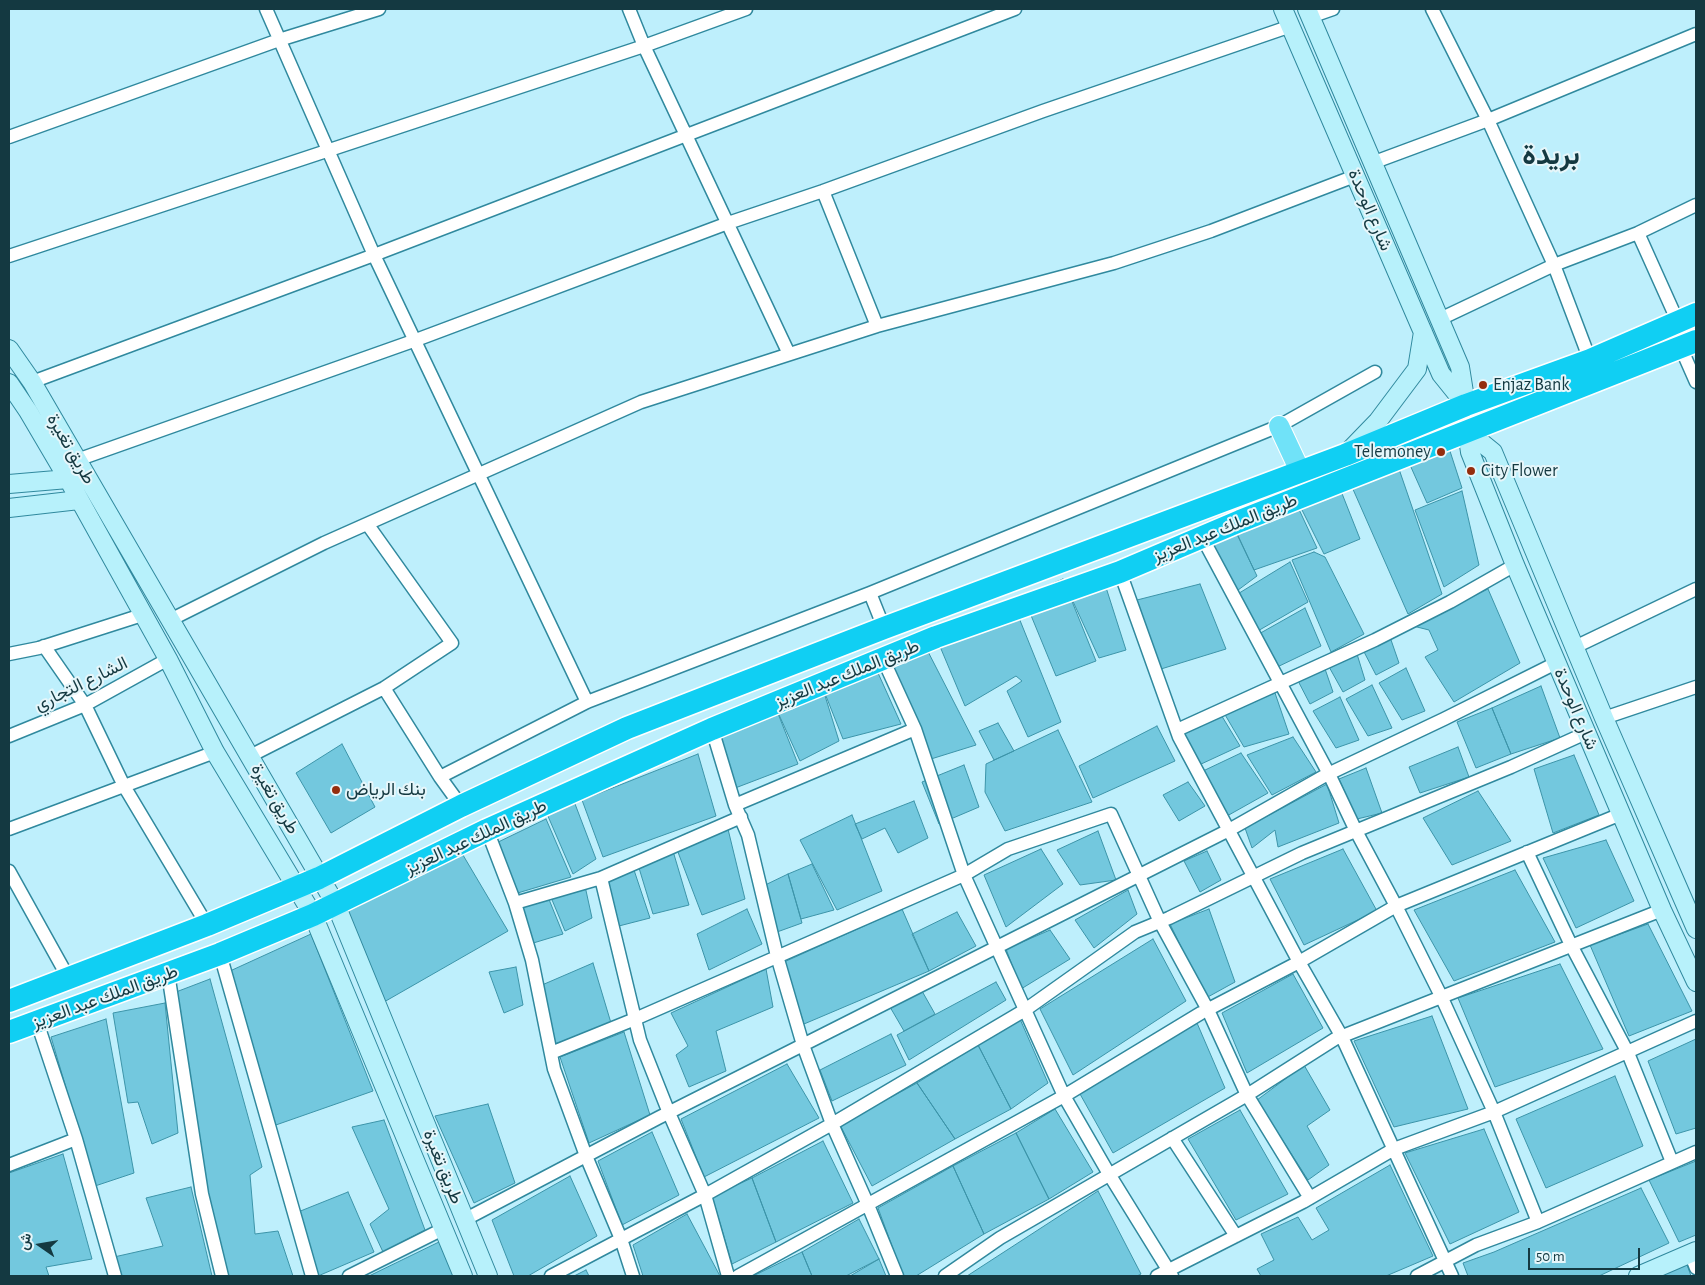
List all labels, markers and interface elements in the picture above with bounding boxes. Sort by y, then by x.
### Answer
district label: بريدة [1522,139,1580,173]
street label: شارع الوحدة [1343,166,1397,254]
place label: Enjaz Bank [1493,374,1570,396]
marker: Enjaz Bank [1477,379,1489,391]
street label: طريق تغيرة [42,410,100,488]
place label: Telemoney [1354,441,1431,463]
marker: Telemoney [1435,446,1447,458]
place label: City Flower [1481,460,1558,482]
marker: City Flower [1465,465,1477,477]
street label: طريق الملك عبد العزيز [1150,489,1300,567]
street label: طريق الملك عبد العزيز [772,635,922,713]
street label: الشارع التجاري [31,652,131,716]
street label: شارع الوحدة [1549,665,1603,753]
street label: طريق تغيرة [246,760,304,838]
place label: بنك الرياض [346,779,426,801]
marker: بنك الرياض [330,784,342,796]
street label: طريق الملك عبد العزيز [402,795,550,879]
street label: طريق الملك عبد العزيز [29,961,181,1033]
street label: طريق تغيرة [418,1127,468,1207]
north arrow [15,1220,65,1270]
text: ش [17,1232,34,1251]
scale bar [1530,1238,1642,1270]
text: 50 m [1536,1249,1565,1264]

